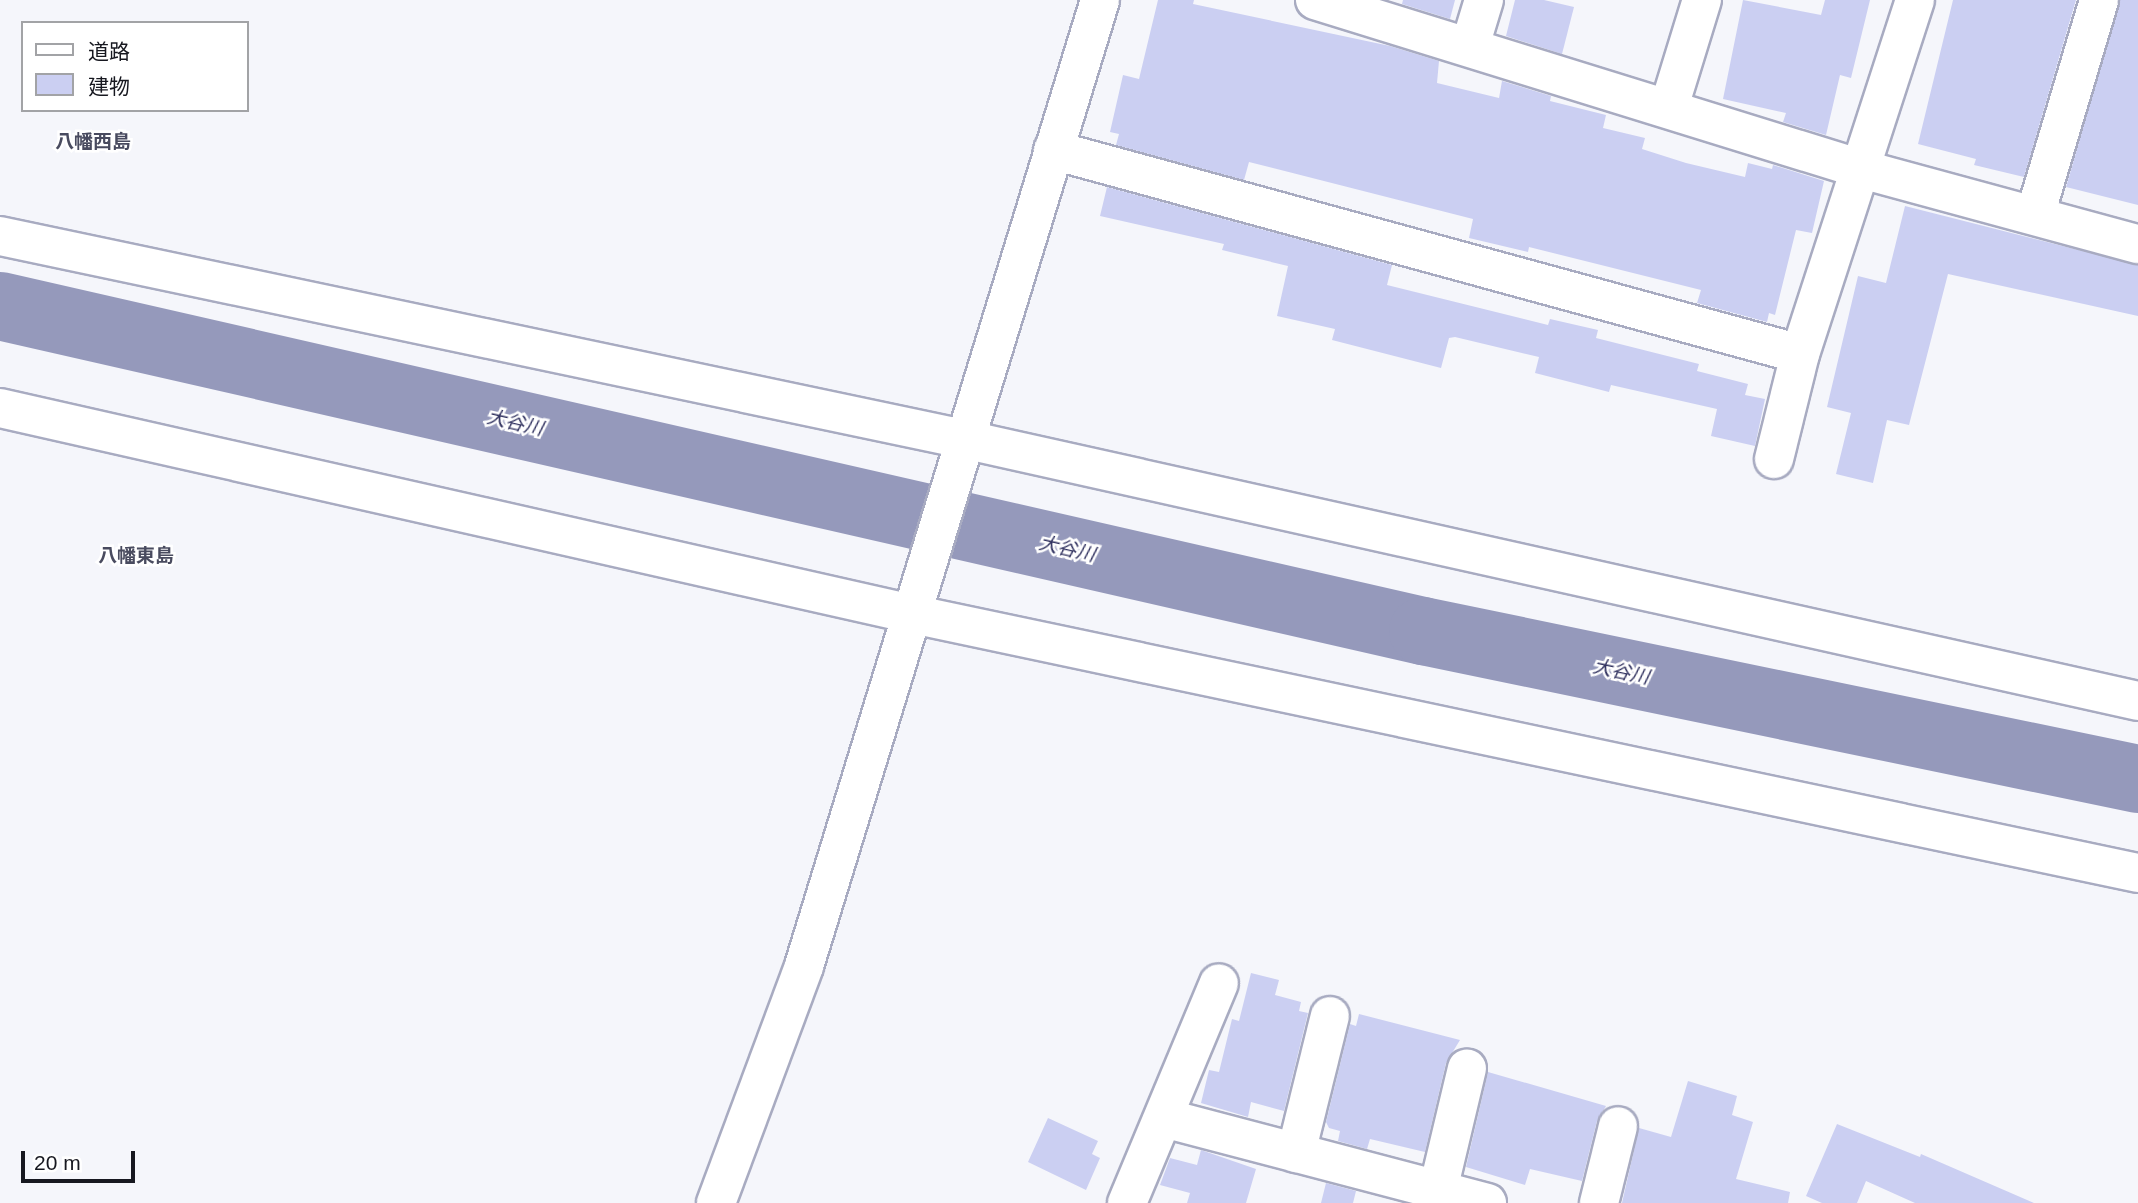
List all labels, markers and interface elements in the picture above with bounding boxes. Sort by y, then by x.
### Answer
legend [21,21,248,112]
text: 道路 [88,40,130,63]
text: 建物 [88,75,130,98]
district label: 八幡西島 [55,131,131,153]
water label: 大谷川 [485,405,545,441]
water label: 大谷川 [1037,531,1097,567]
district label: 八幡東島 [98,545,174,567]
water label: 大谷川 [1591,655,1651,689]
scale bar [24,1136,138,1180]
text: 20 m [34,1151,81,1174]

